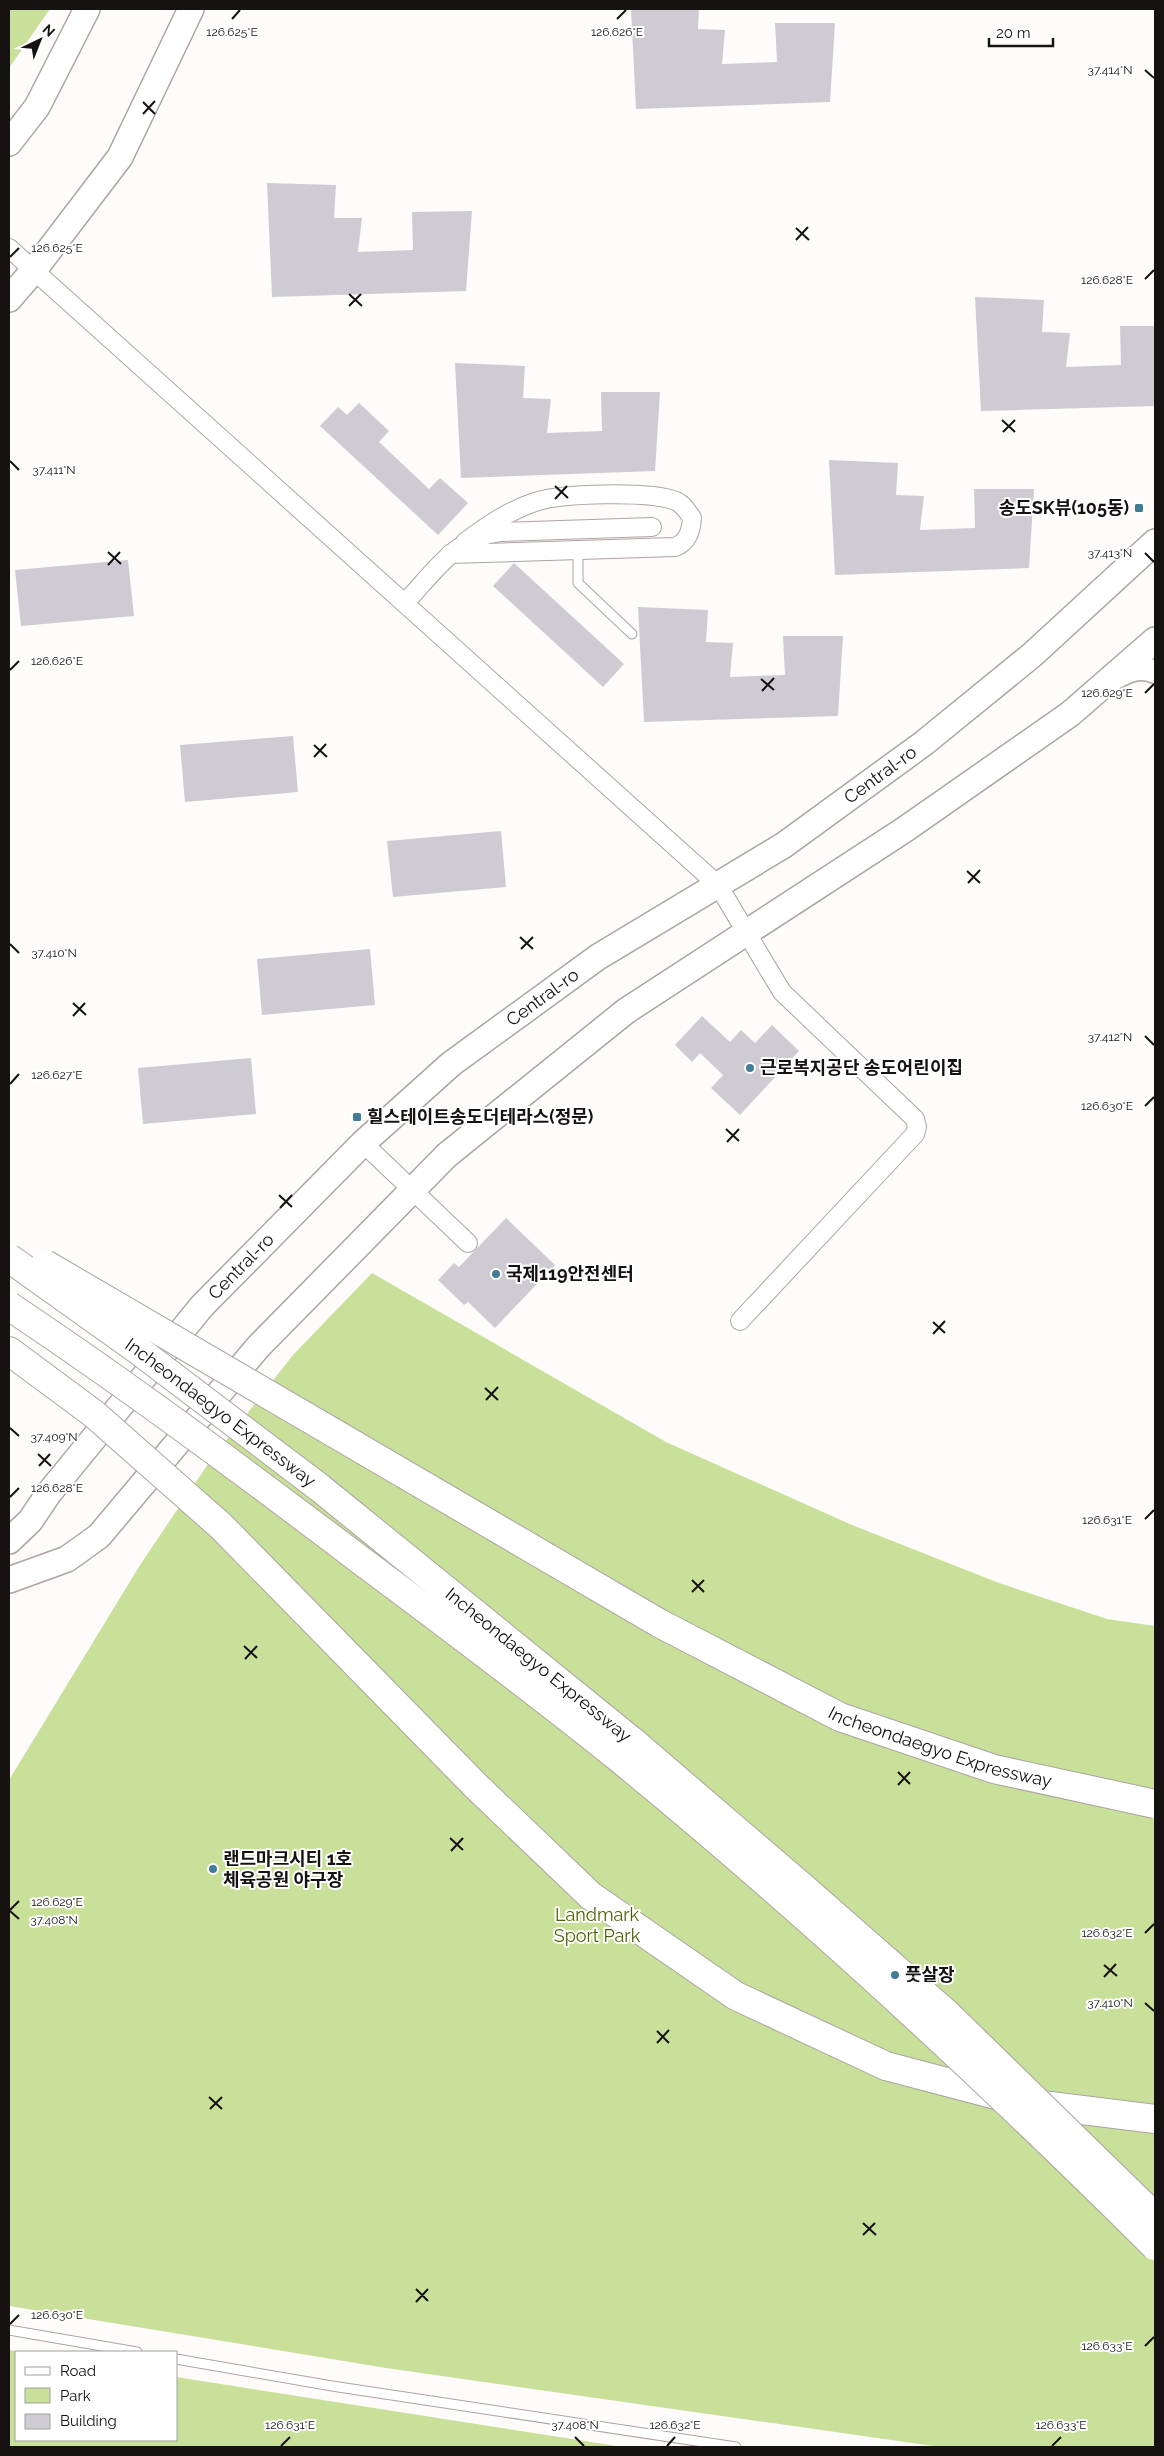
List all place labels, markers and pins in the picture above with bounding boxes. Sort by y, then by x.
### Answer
place label: 송도SK뷰(105동) [999,497,1129,518]
marker: 송도SK뷰(105동) [1133,502,1145,514]
place label: 근로복지공단 송도어린이집 [760,1057,963,1078]
marker: 근로복지공단 송도어린이집 [744,1062,756,1074]
place label: 힐스테이트송도더테라스(정문) [367,1106,593,1127]
marker: 힐스테이트송도더테라스(정문) [351,1111,363,1123]
place label: 국제119안전센터 [506,1263,634,1284]
marker: 국제119안전센터 [490,1268,502,1280]
place label: 랜드마크시티 1호 체육공원 야구장 [223,1848,352,1890]
marker: 랜드마크시티 1호 체육공원 야구장 [207,1863,219,1875]
place label: 풋살장 [905,1964,955,1985]
marker: 풋살장 [889,1969,901,1981]

